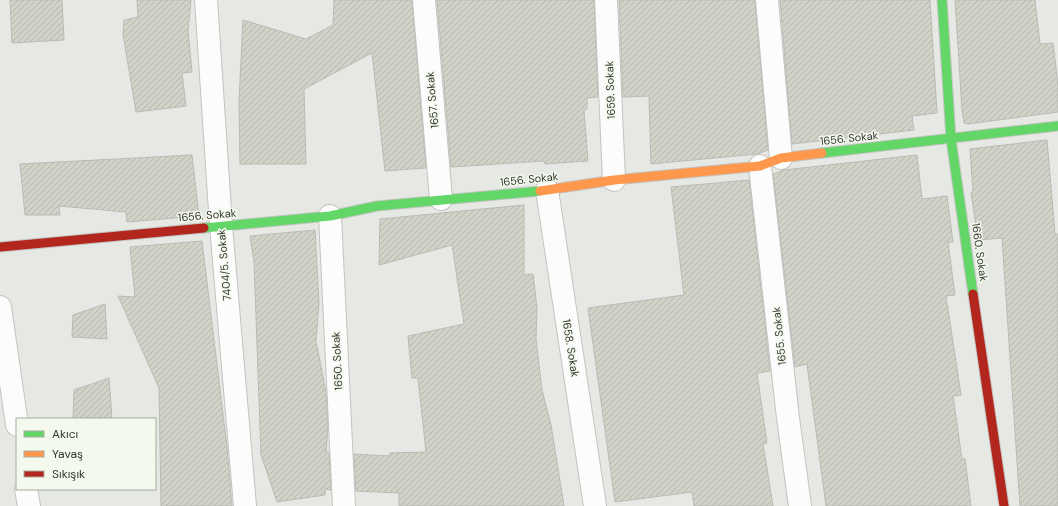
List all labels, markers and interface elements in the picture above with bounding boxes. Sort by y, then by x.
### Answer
street label: 1659. Sokak [602,60,618,119]
street label: 1657. Sokak [423,71,441,129]
street label: 1656. Sokak [819,128,879,148]
street label: 1656. Sokak [499,169,559,189]
street label: 1656. Sokak [177,205,237,225]
street label: 1660. Sokak [969,222,991,283]
street label: 7404/5. Sokak [214,228,234,301]
street label: 1655. Sokak [769,306,789,366]
street label: 1658. Sokak [560,318,583,378]
street label: 1650. Sokak [328,331,346,391]
legend [16,418,156,490]
text: Akıcı [52,426,78,442]
text: Yavaş [52,446,83,462]
text: Sıkışık [52,466,85,482]

